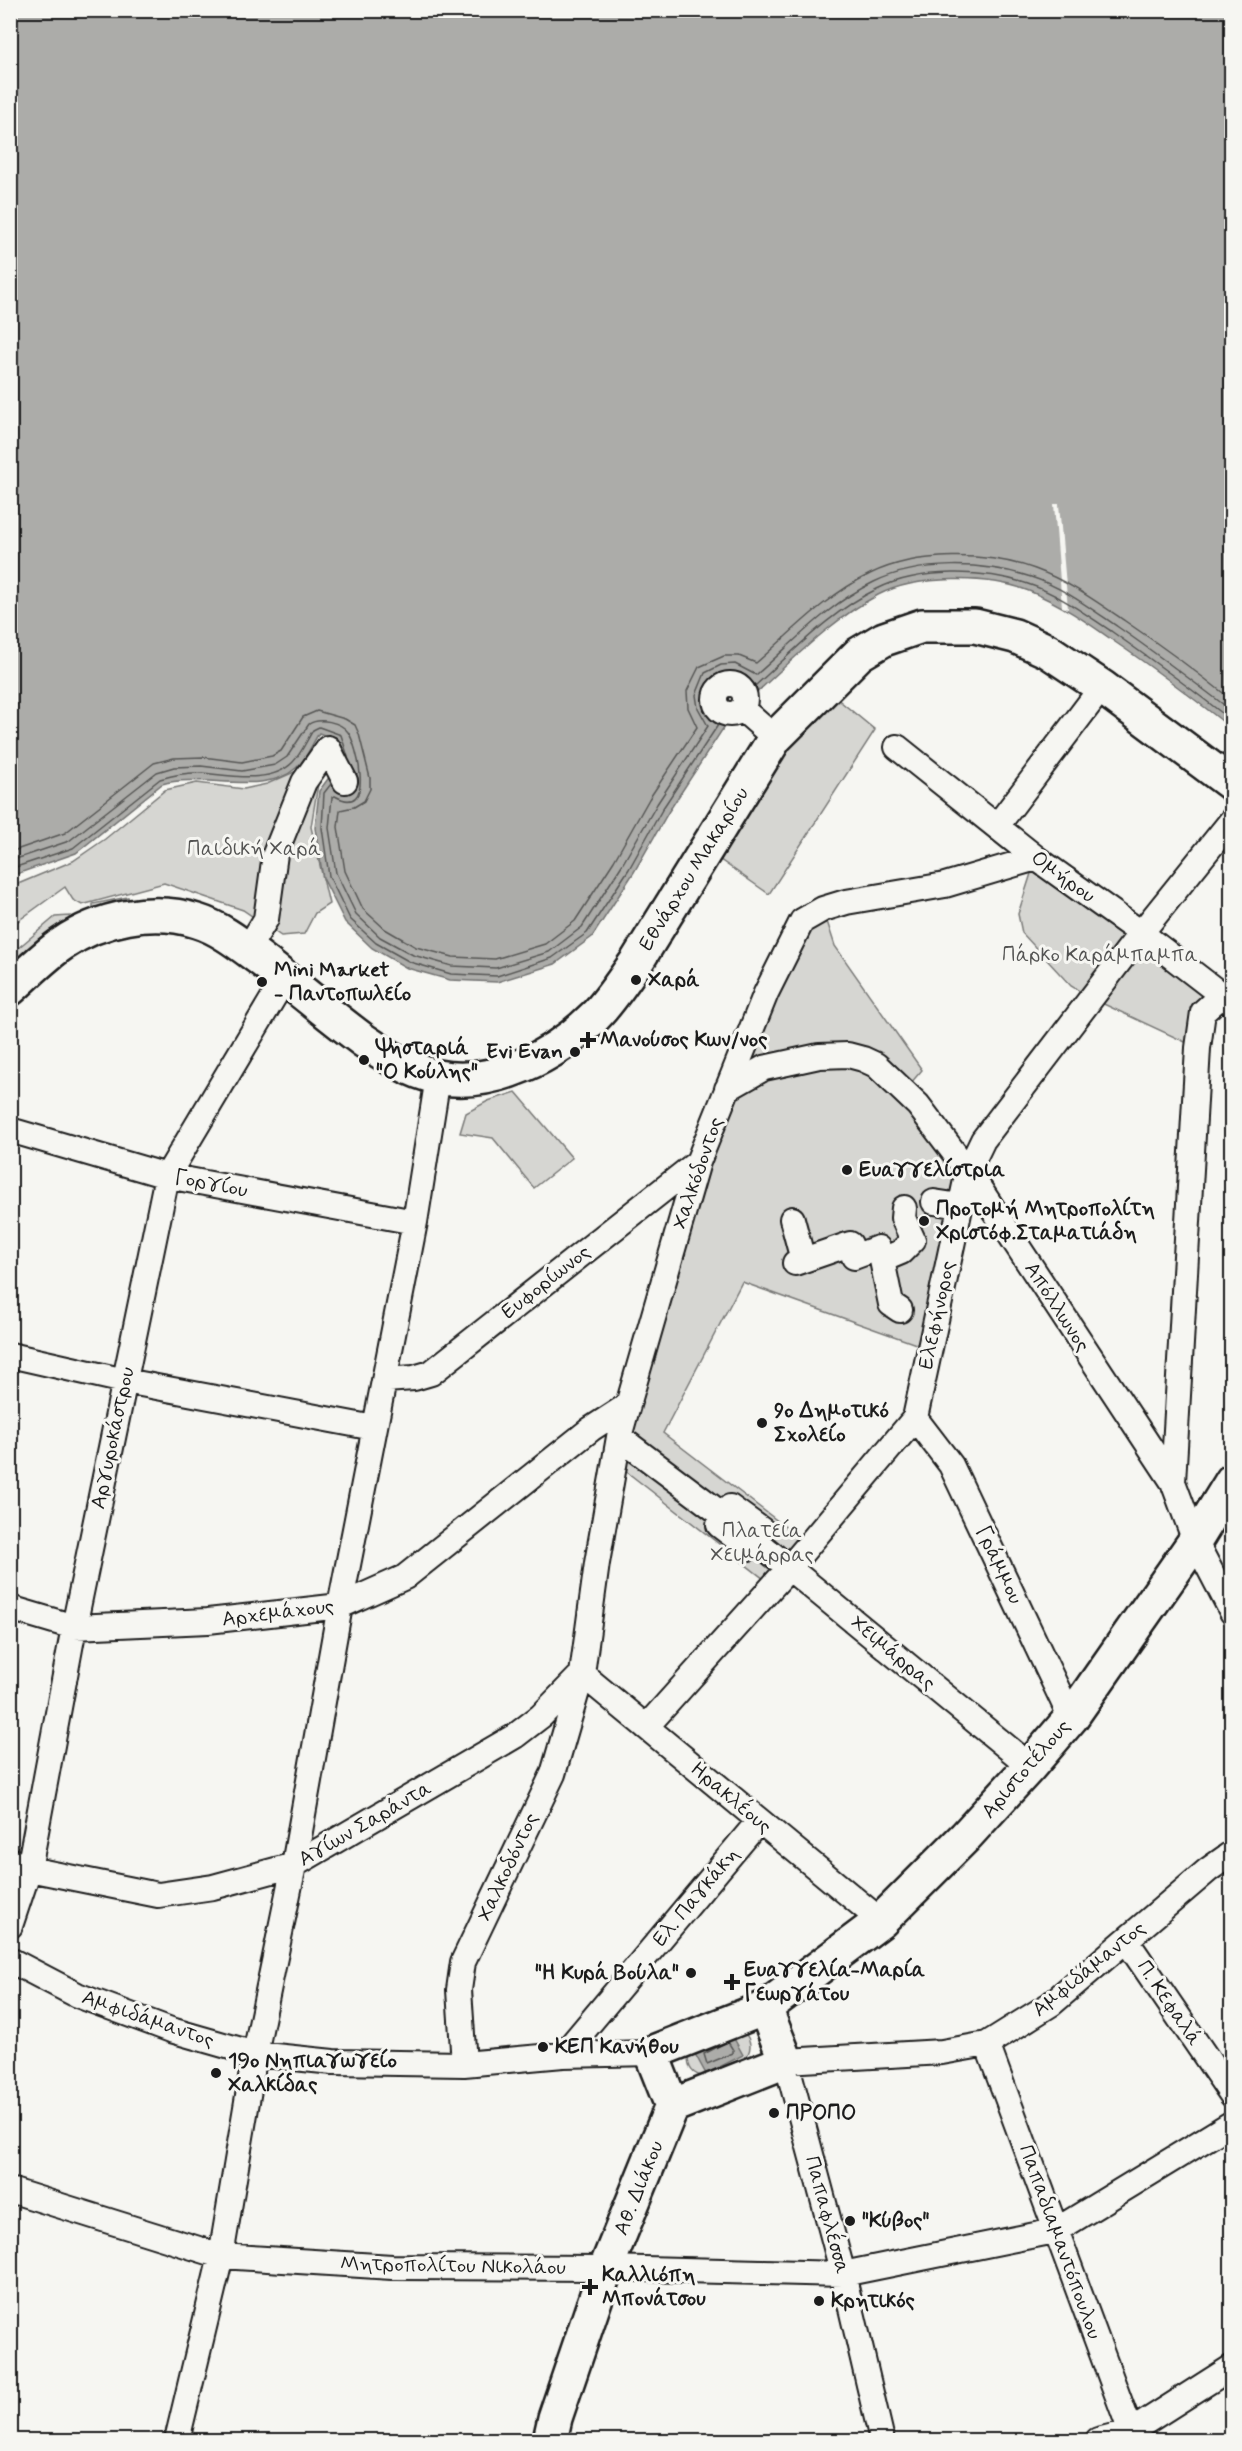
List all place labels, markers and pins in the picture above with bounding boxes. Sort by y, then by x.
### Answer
place label: Mini Market - Παντοπωλείο [274,956,411,1008]
place label: Χαρά [648,966,700,994]
marker: Χαρά [629,973,643,987]
marker: Mini Market - Παντοπωλείο [255,975,269,989]
place label: Μανούσος Κων/νος [600,1026,767,1054]
marker: Μανούσος Κων/νος [581,1033,595,1047]
place label: Ψησταριά "Ο Κούλης" [375,1034,478,1086]
place label: Evi Evan [486,1038,563,1066]
marker: Evi Evan [568,1045,582,1059]
marker: Ψησταριά "Ο Κούλης" [357,1053,371,1067]
place label: Ευαγγελίστρια [859,1156,1006,1184]
marker: Ευαγγελίστρια [840,1163,854,1177]
place label: Προτομή Μητροπολίτη Χριστόφ.Σταματιάδη [936,1195,1155,1247]
marker: Προτομή Μητροπολίτη Χριστόφ.Σταματιάδη [917,1214,931,1228]
place label: 9ο Δημοτικό Σχολείο [774,1397,889,1449]
marker: 9ο Δημοτικό Σχολείο [755,1416,769,1430]
place label: Ευαγγελία-Μαρία Γεωργάτου [744,1956,926,2008]
place label: "Η Κυρά Βούλα" [535,1959,679,1987]
marker: "Η Κυρά Βούλα" [684,1966,698,1980]
marker: Ευαγγελία-Μαρία Γεωργάτου [725,1975,739,1989]
place label: ΚΕΠ Κανήθου [555,2033,679,2061]
marker: ΚΕΠ Κανήθου [536,2040,550,2054]
place label: 19ο Νηπιαγωγείο Χαλκίδας [228,2047,397,2099]
marker: 19ο Νηπιαγωγείο Χαλκίδας [209,2066,223,2080]
place label: ΠΡΟΠΟ [786,2099,856,2127]
marker: ΠΡΟΠΟ [767,2106,781,2120]
place label: "Κύβος" [862,2207,930,2235]
marker: "Κύβος" [843,2214,857,2228]
place label: Καλλιόπη Μπονάτσου [602,2261,706,2313]
marker: Καλλιόπη Μπονάτσου [583,2280,597,2294]
place label: Κρητικός [831,2287,915,2315]
marker: Κρητικός [812,2294,826,2308]

